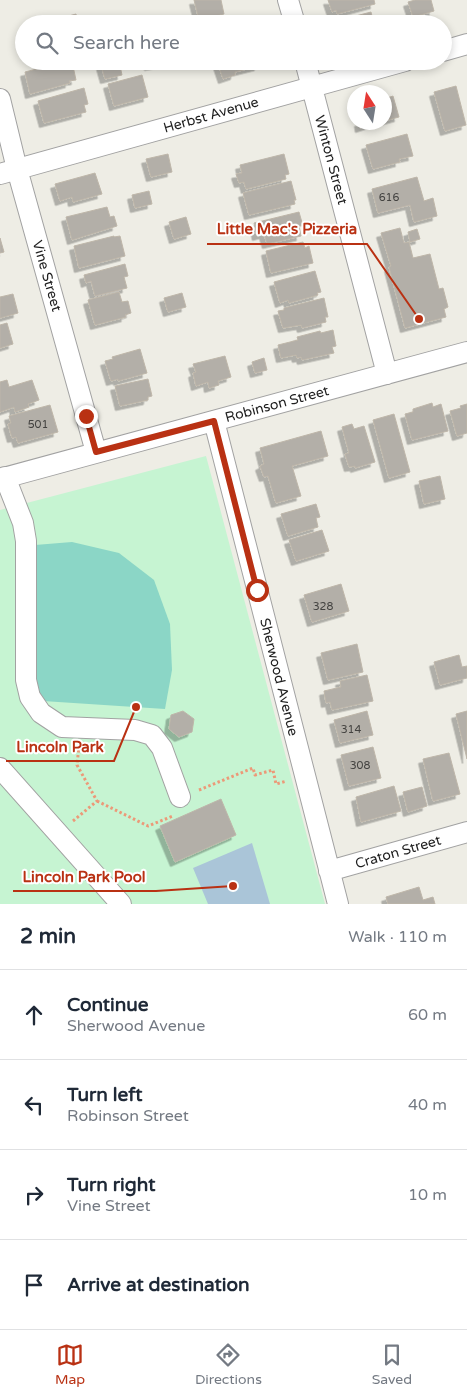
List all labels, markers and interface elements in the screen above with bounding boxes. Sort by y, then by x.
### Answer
search box [15,15,452,70]
icon: search [33,29,61,57]
text: Search here [73,32,180,54]
north arrow [347,85,392,130]
street label: Herbst Avenue [161,93,261,137]
street label: Winton Street [311,113,351,207]
house number: 616 [379,191,399,204]
callout: Little Mac's Pizzeria [207,214,367,244]
text: Little Mac's Pizzeria [217,220,357,238]
street label: Vine Street [29,238,65,314]
street label: Robinson Street [223,382,331,426]
route end [75,405,98,428]
house number: 501 [28,418,48,431]
route start [246,579,269,602]
house number: 328 [313,600,333,613]
street label: Sherwood Avenue [256,616,302,738]
house number: 314 [341,723,361,736]
callout: Lincoln Park [6,731,114,761]
text: Lincoln Park [16,738,104,756]
house number: 308 [350,759,370,772]
street label: Craton Street [353,831,444,872]
callout: Lincoln Park Pool [13,861,156,891]
text: Lincoln Park Pool [22,868,146,886]
text: 2 min [20,924,76,949]
text: Walk · 110 m [348,927,447,947]
text: Continue [67,994,149,1016]
icon: ahead [20,1001,48,1029]
text: 60 m [408,1005,447,1025]
text: Sherwood Avenue [67,1016,205,1036]
text: Turn left [67,1084,143,1106]
icon: left [20,1091,48,1119]
text: 40 m [408,1095,447,1115]
text: Robinson Street [67,1106,189,1126]
text: Turn right [67,1174,155,1196]
icon: right [20,1181,48,1209]
text: 10 m [408,1185,447,1205]
text: Vine Street [67,1196,151,1216]
icon: arrive [20,1271,48,1299]
text: Arrive at destination [67,1274,250,1296]
tab: Map [55,1341,85,1388]
tab: Directions [195,1341,262,1388]
tab: Saved [372,1341,412,1388]

